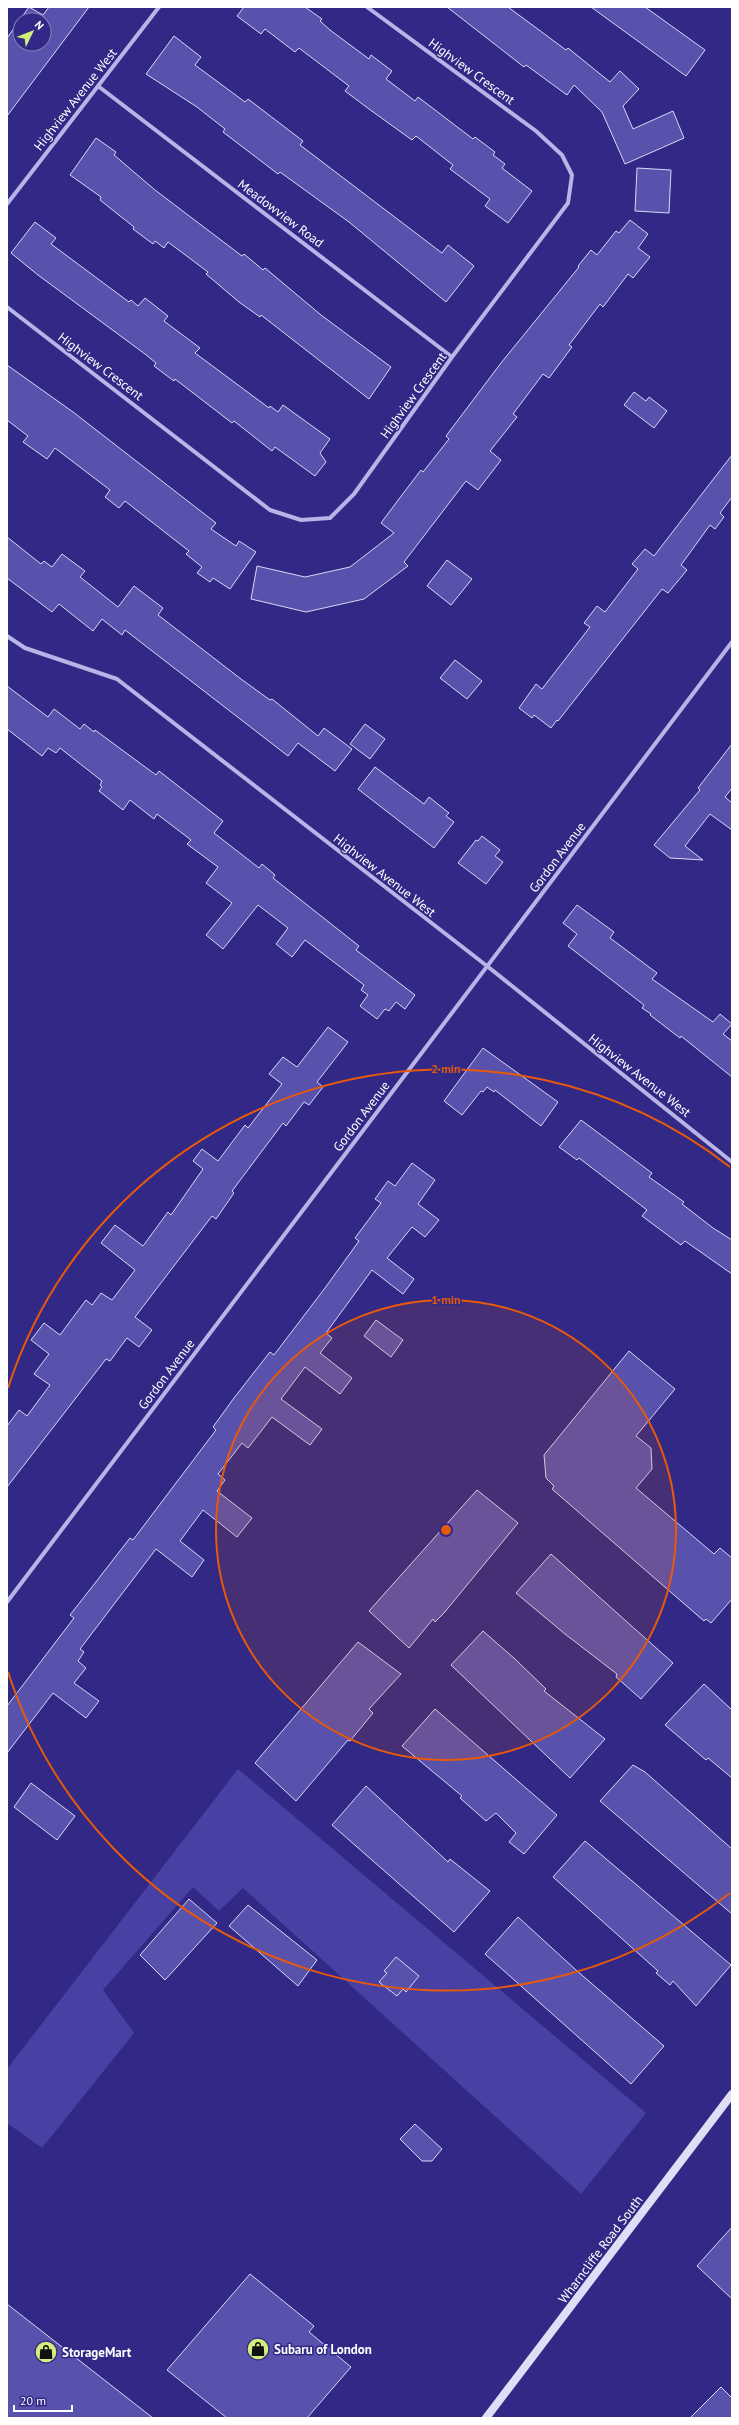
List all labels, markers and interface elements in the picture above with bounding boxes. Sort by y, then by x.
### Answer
north arrow [12,12,52,52]
text: N [32,18,47,33]
street label: Highview Crescent [425,34,519,109]
street label: Highview Avenue West [30,44,121,154]
street label: Meadowview Road [234,176,327,251]
street label: Highview Crescent [55,329,147,404]
street label: Highview Crescent [376,348,451,442]
street label: Gordon Avenue [525,819,589,896]
street label: Highview Avenue West [330,830,440,921]
street label: Highview Avenue West [585,1030,695,1121]
text: 2 min [431,1061,461,1076]
street label: Gordon Avenue [329,1078,393,1155]
text: 1 min [431,1292,461,1307]
street label: Gordon Avenue [134,1336,198,1413]
centre of rings [439,1523,453,1537]
street label: Wharncliffe Road South [554,2192,646,2307]
shop icon: Subaru of London [245,2336,271,2362]
shop icon: StorageMart [33,2339,59,2365]
place label: Subaru of London [274,2341,372,2358]
place label: StorageMart [62,2344,132,2361]
scale bar [14,2387,72,2413]
text: 20 m [20,2393,46,2408]

